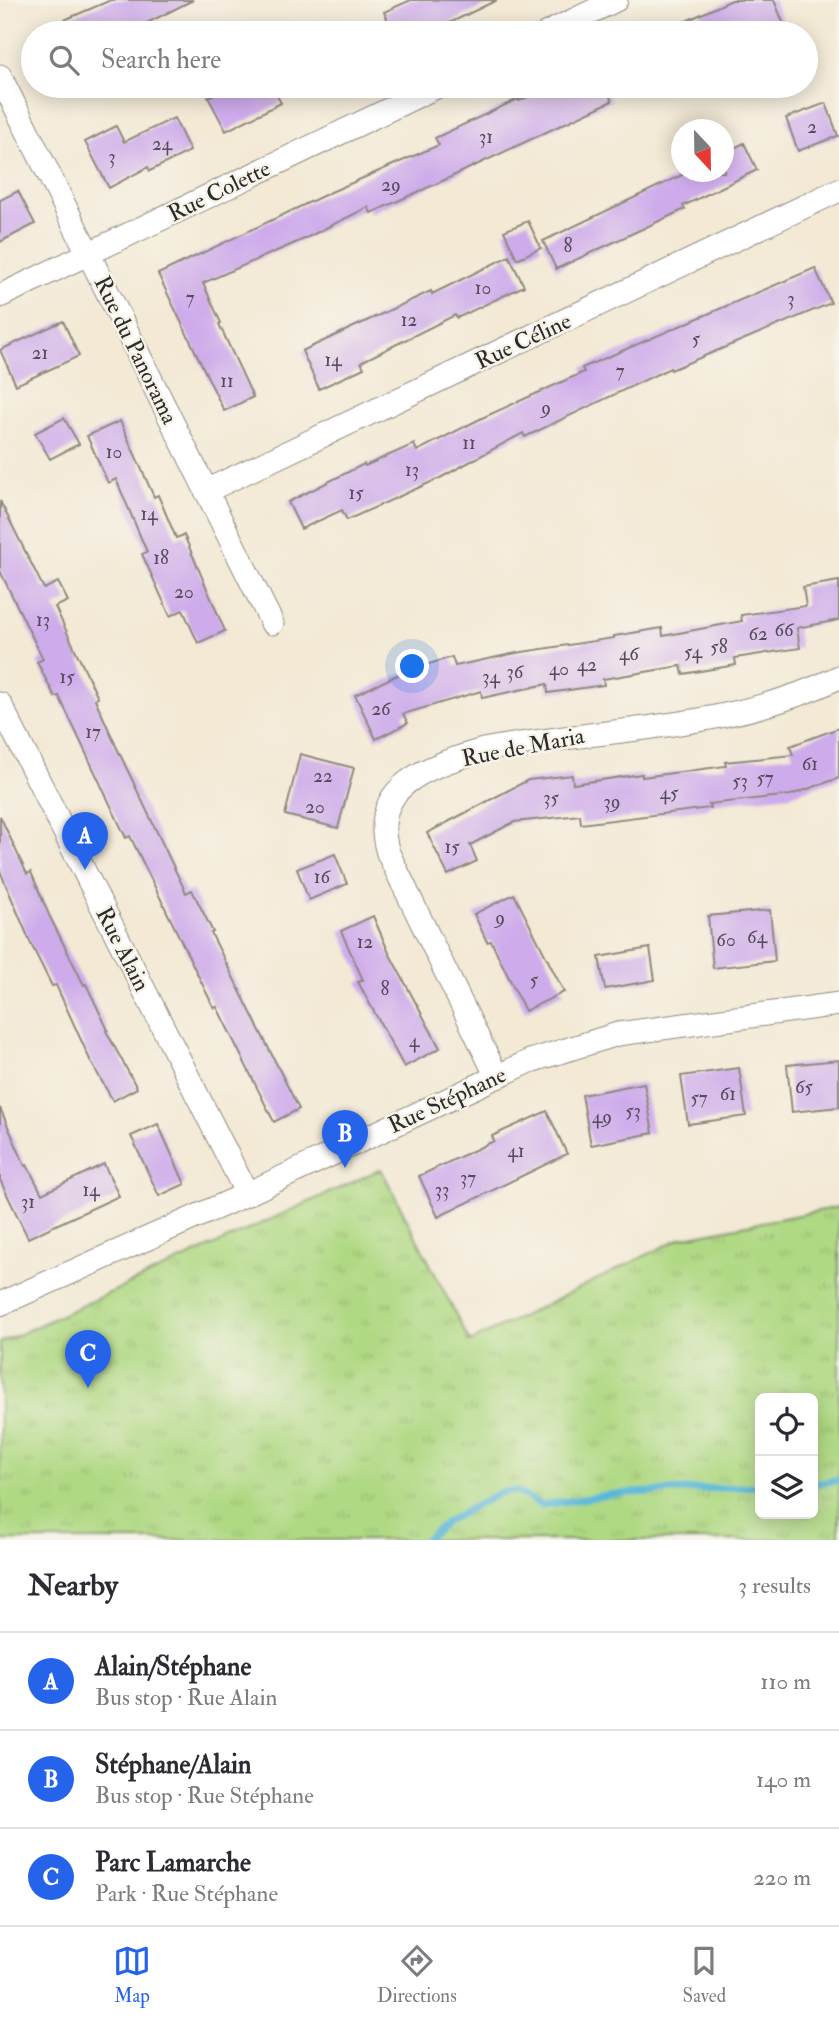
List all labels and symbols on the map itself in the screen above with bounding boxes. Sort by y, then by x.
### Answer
house number: 2 [807,115,817,139]
north arrow [671,119,734,182]
house number: 31 [479,125,493,149]
house number: 24 [152,132,173,156]
house number: 3 [108,145,116,169]
street label: Rue Colette [163,154,275,228]
house number: 29 [381,173,401,197]
house number: 8 [564,234,573,258]
street label: Rue du Panorama [88,271,185,429]
house number: 10 [475,276,491,300]
house number: 7 [186,286,195,310]
house number: 3 [787,287,795,311]
street label: Rue Céline [470,306,576,376]
house number: 12 [401,308,417,332]
house number: 5 [692,327,701,351]
house number: 21 [32,341,48,365]
house number: 14 [324,348,342,372]
house number: 7 [616,359,625,383]
house number: 11 [220,369,234,393]
house number: 9 [539,396,551,420]
house number: 11 [462,431,476,455]
house number: 10 [106,440,122,464]
house number: 13 [405,458,419,482]
house number: 15 [348,481,364,505]
house number: 14 [140,502,158,526]
house number: 18 [153,546,169,570]
house number: 20 [174,580,194,604]
house number: 13 [36,608,50,632]
house number: 66 [774,618,795,642]
house number: 62 [748,622,768,646]
house number: 58 [710,635,728,659]
house number: 54 [684,640,703,664]
house number: 46 [619,642,640,666]
your location [395,649,429,683]
house number: 42 [577,653,597,677]
house number: 40 [549,657,569,681]
house number: 36 [507,660,525,684]
house number: 15 [59,665,75,689]
house number: 34 [482,665,500,689]
house number: 26 [371,697,392,721]
house number: 17 [85,720,101,744]
street label: Rue de Maria [459,721,587,773]
house number: 61 [802,752,818,776]
house number: 22 [313,764,333,788]
house number: 57 [756,766,774,790]
house number: 53 [732,769,748,793]
house number: 45 [660,781,679,805]
house number: 35 [543,786,559,810]
house number: 39 [603,790,621,814]
house number: 20 [305,795,325,819]
pin: A [62,812,108,870]
house number: 15 [444,835,460,859]
house number: 16 [314,865,332,889]
street label: Rue Alain [90,902,157,996]
house number: 9 [493,906,505,930]
house number: 64 [747,925,768,949]
house number: 60 [716,928,736,952]
house number: 12 [357,930,373,954]
house number: 5 [530,968,539,992]
house number: 8 [381,977,390,1001]
house number: 4 [409,1029,420,1053]
street label: Rue Stéphane [383,1060,511,1141]
house number: 65 [795,1075,814,1099]
house number: 61 [720,1082,736,1106]
house number: 57 [690,1086,708,1110]
house number: 53 [625,1099,641,1123]
house number: 49 [592,1105,612,1129]
pin: B [322,1110,368,1168]
house number: 41 [507,1139,525,1163]
house number: 37 [460,1166,476,1190]
house number: 14 [82,1178,100,1202]
house number: 33 [435,1178,449,1202]
house number: 31 [21,1190,35,1214]
pin: C [65,1330,111,1388]

